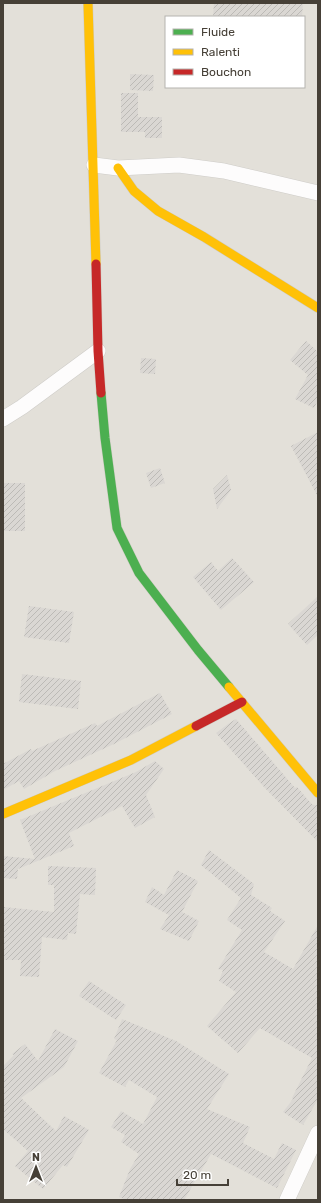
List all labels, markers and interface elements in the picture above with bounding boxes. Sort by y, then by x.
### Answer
legend [165,16,305,88]
text: Fluide [201,25,235,39]
text: Ralenti [201,45,240,59]
text: Bouchon [201,65,251,79]
north arrow [16,1147,56,1187]
text: N [32,1151,40,1164]
scale bar [177,1161,228,1187]
text: 20 m [183,1168,211,1182]

